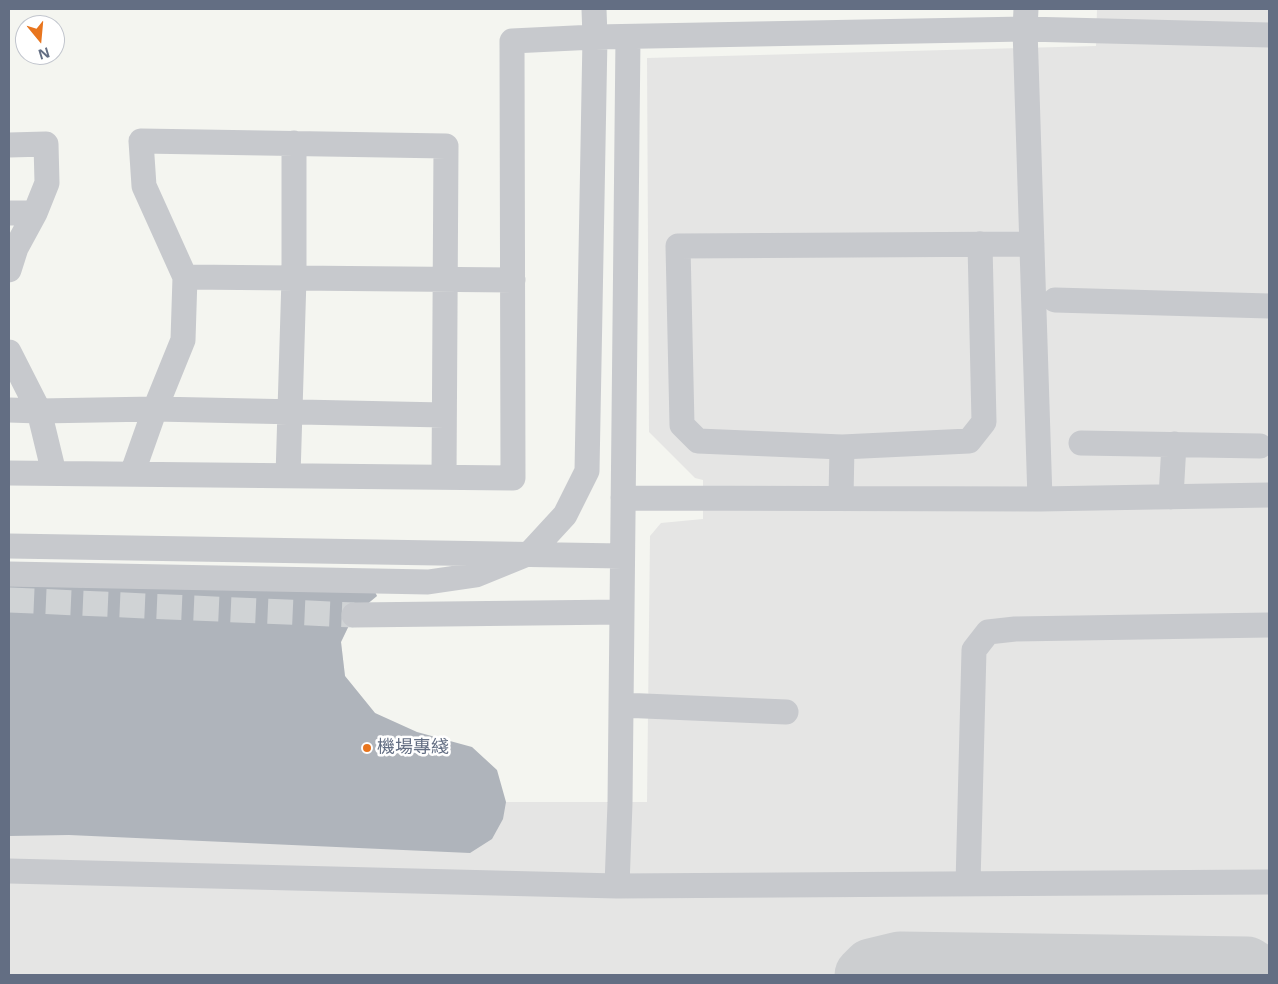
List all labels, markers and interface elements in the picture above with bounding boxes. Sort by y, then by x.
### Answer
north arrow [15,15,65,65]
text: N [36,43,52,65]
place label: 機場專綫 [377,737,449,759]
marker: 機場專綫 [361,742,373,754]

